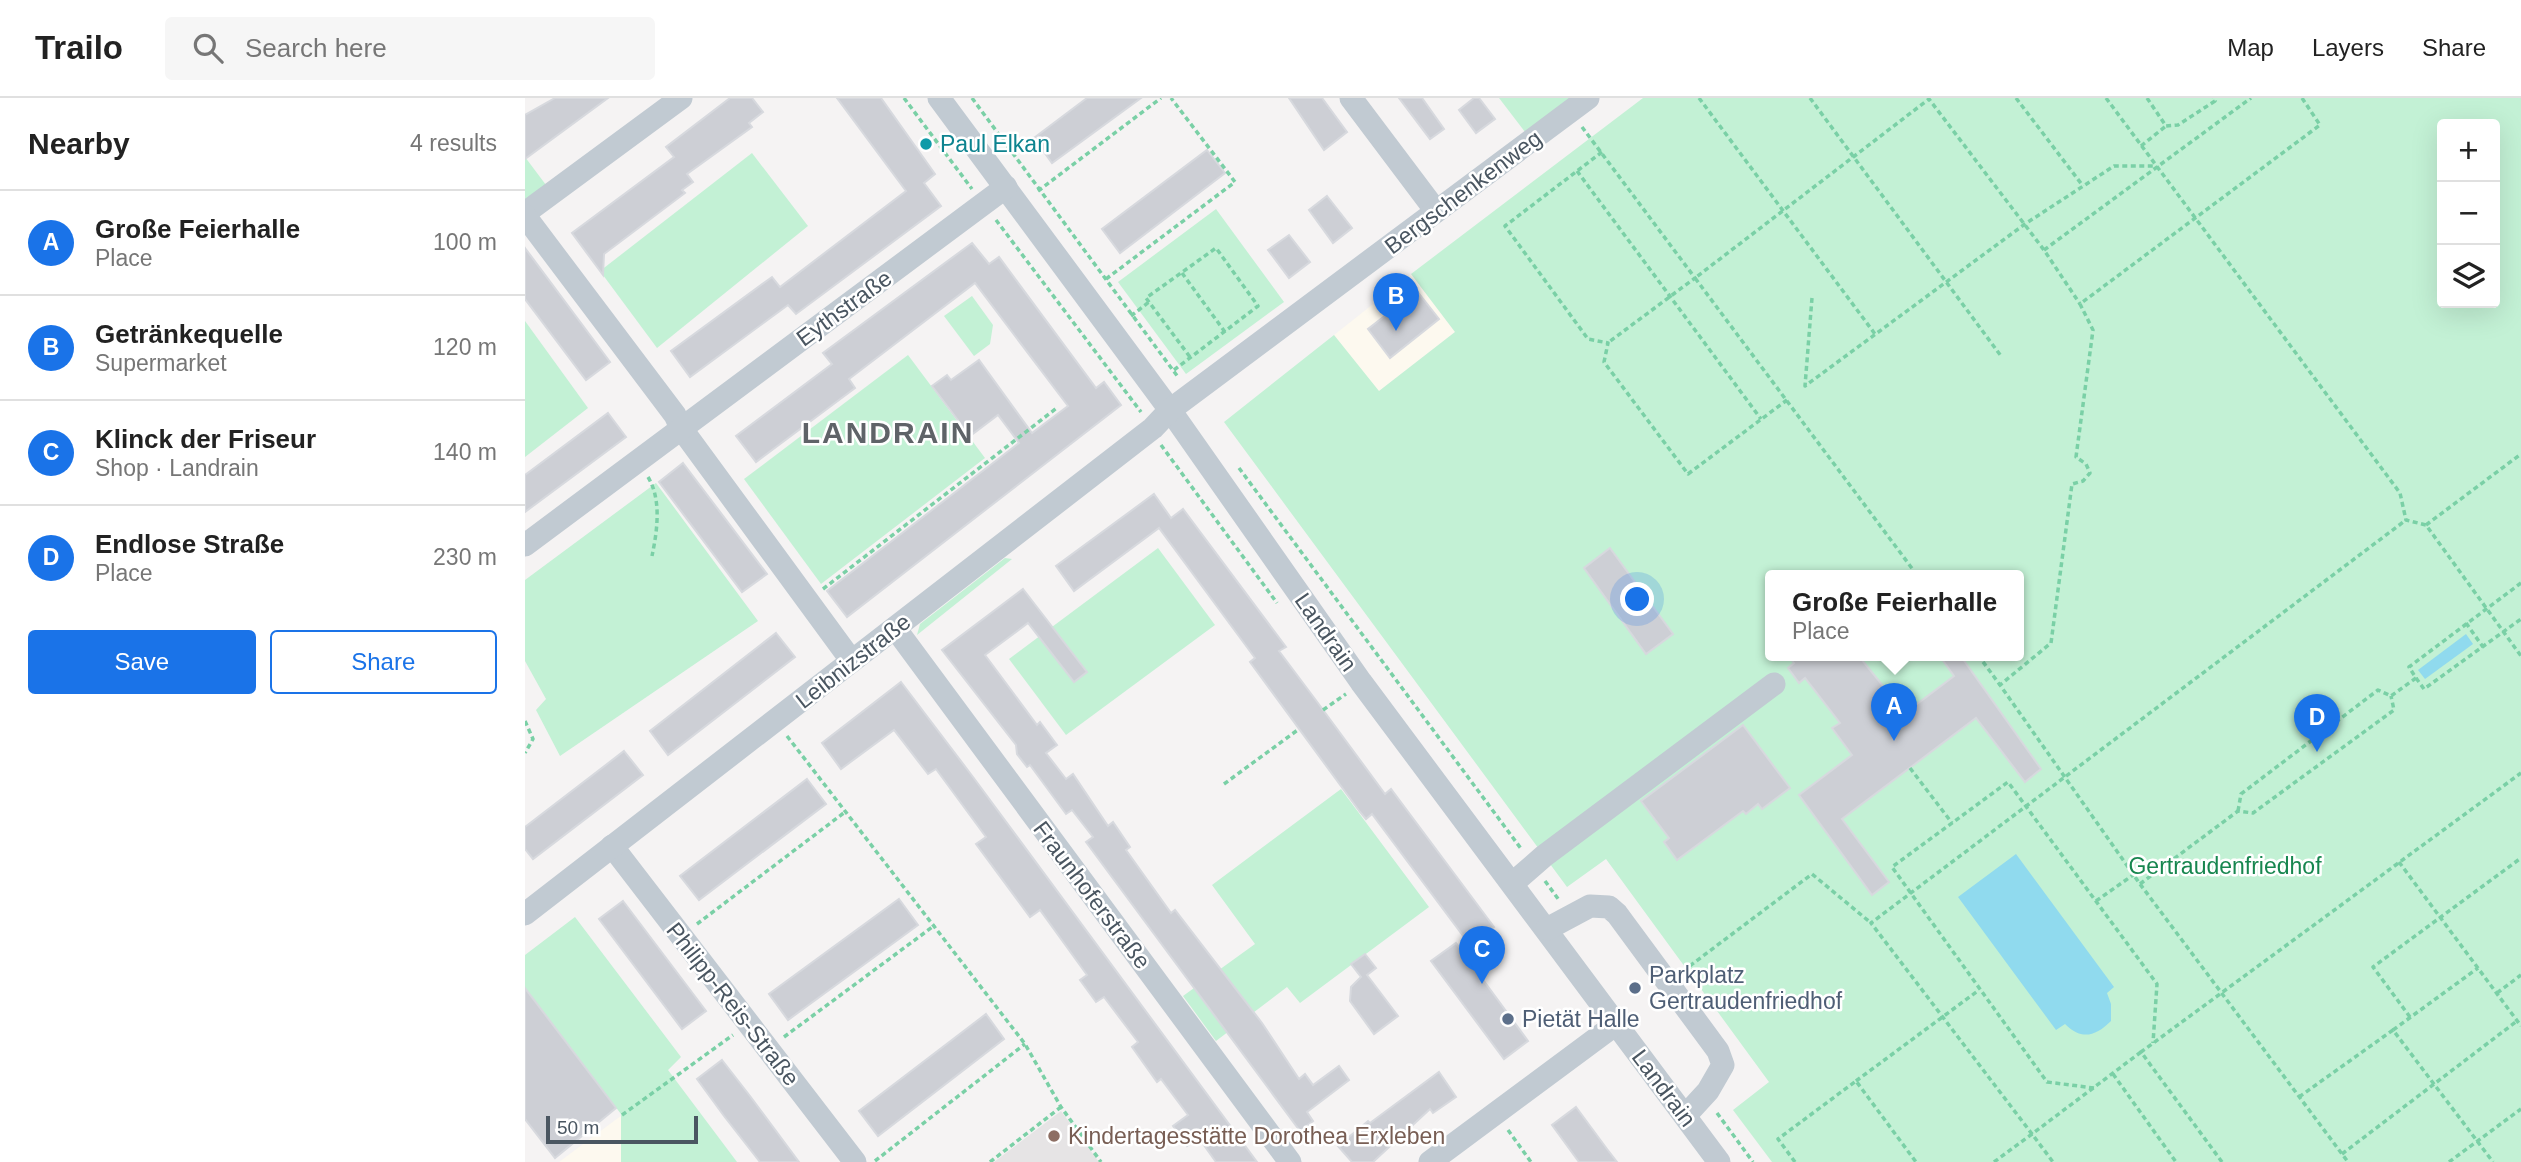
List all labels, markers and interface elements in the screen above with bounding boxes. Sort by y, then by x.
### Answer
search box [165,17,655,80]
text: Trailo [35,29,123,66]
icon: search [189,29,227,67]
text: Search here [245,33,387,63]
text: Map [2227,34,2274,61]
text: Layers [2312,34,2384,61]
text: Share [2422,34,2486,61]
map controls [2437,119,2500,308]
button: + [2437,119,2500,182]
street label: Bergschenkenweg [1380,125,1546,259]
text: Nearby [28,127,130,160]
text: 4 results [410,130,497,156]
place label: Paul Elkan [940,131,1050,157]
marker: Paul Elkan [918,136,934,152]
button: − [2437,182,2500,245]
text: Große Feierhalle [95,214,300,244]
text: A [43,229,59,255]
text: 100 m [433,229,497,255]
text: Place [95,245,153,271]
button: layers [2437,245,2500,308]
street label: Eythstraße [791,265,897,351]
pin: B [1373,273,1419,331]
text: Getränkequelle [95,319,283,349]
text: B [43,334,59,360]
text: 120 m [433,334,497,360]
text: Supermarket [95,350,227,376]
district label: LANDRAIN [802,416,974,449]
text: Klinck der Friseur [95,424,316,454]
text: C [43,439,59,465]
text: 140 m [433,439,497,465]
text: Shop · Landrain [95,455,259,481]
text: Endlose Straße [95,529,284,559]
text: D [43,544,59,570]
text: 230 m [433,544,497,570]
text: Place [95,560,153,586]
popup [1765,570,2024,661]
your location [1620,582,1654,616]
text: Große Feierhalle [1792,587,1997,617]
street label: Landrain [1290,588,1362,676]
street label: Leibnizstraße [791,608,915,714]
text: Place [1792,618,1849,644]
button: Save [28,630,256,694]
button: Share [270,630,497,694]
pin: A [1871,683,1917,741]
pin: D [2294,694,2340,752]
street label: Fraunhoferstraße [1028,816,1156,974]
park label: Gertraudenfriedhof [2128,853,2322,879]
street label: Philipp-Reis-Straße [661,917,805,1091]
pin: C [1459,926,1505,984]
place label: Parkplatz Gertraudenfriedhof [1649,962,1843,1014]
marker: Parkplatz Gertraudenfriedhof [1627,980,1643,996]
place label: Pietät Halle [1522,1006,1640,1032]
marker: Pietät Halle [1500,1011,1516,1027]
street label: Landrain [1627,1044,1701,1132]
scale bar [546,1113,698,1145]
text: 50 m [557,1117,599,1138]
place label: Kindertagesstätte Dorothea Erxleben [1068,1123,1445,1149]
marker: Kindertagesstätte Dorothea Erxleben [1046,1128,1062,1144]

